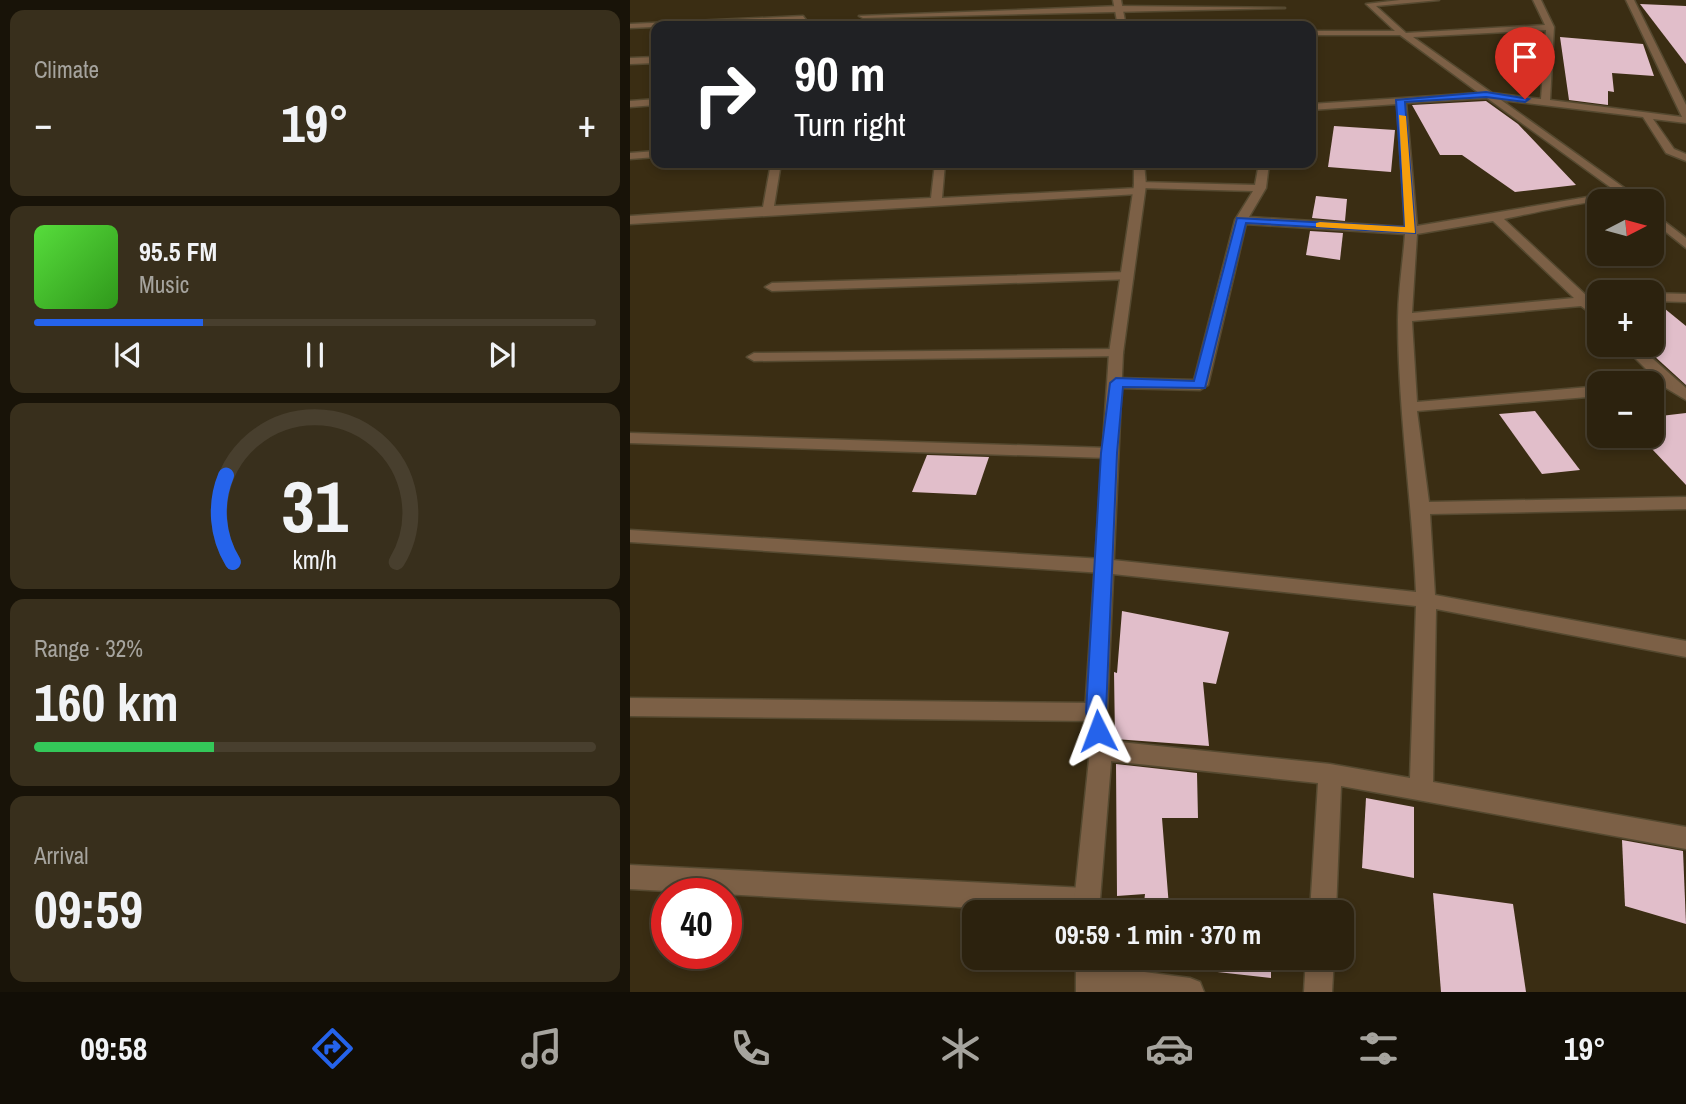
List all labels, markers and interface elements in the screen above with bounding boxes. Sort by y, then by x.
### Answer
pin [1495,27,1555,99]
icon: arrive [1506,38,1544,76]
text: 90 m [794,40,886,106]
icon: right [679,49,770,140]
text: Climate [34,54,99,85]
text: 19° [281,88,349,158]
text: − [34,98,52,149]
text: + [578,98,596,149]
text: Turn right [794,103,906,146]
north arrow [1587,189,1664,266]
map controls [1587,189,1664,448]
text: 95.5 FM [139,234,217,269]
text: Music [139,269,189,300]
button: + [1587,280,1664,357]
icon: previous [109,336,147,374]
icon: pause [296,336,334,374]
icon: next [483,336,521,374]
button: − [1587,371,1664,448]
text: 31 [282,457,349,555]
text: km/h [293,543,337,577]
text: Range · 32% [34,633,143,664]
text: 160 km [34,667,179,737]
position arrow [1061,694,1135,768]
text: Arrival [34,840,89,871]
text: 09:59 [34,874,143,944]
speed limit sign: 40 [651,878,742,969]
text: 09:59 · 1 min · 370 m [1055,917,1261,952]
icon: directions [308,1024,357,1073]
icon: music [517,1024,566,1073]
icon: phone [726,1024,775,1073]
icon: climate [936,1024,985,1073]
icon: car [1145,1024,1194,1073]
icon: filters [1354,1024,1403,1073]
text: 09:58 [80,1027,147,1070]
text: 19° [1564,1027,1606,1070]

